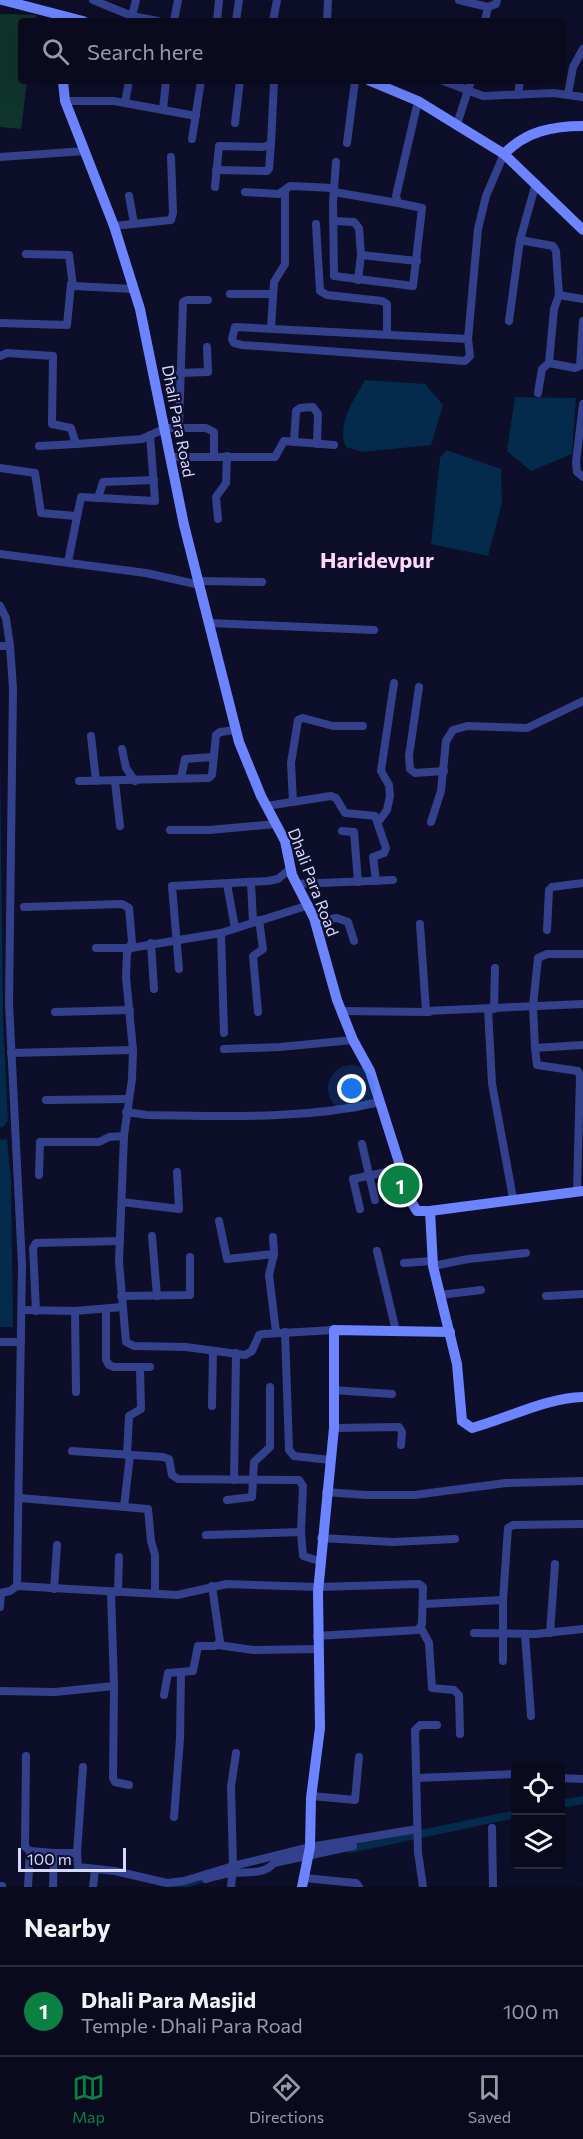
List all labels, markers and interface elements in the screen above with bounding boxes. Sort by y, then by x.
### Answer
search box [18,18,565,84]
icon: search [39,35,72,68]
text: Search here [87,38,203,65]
street label: Dhali Para Road [159,363,199,479]
district label: Haridevpur [320,546,434,573]
street label: Dhali Para Road [285,825,343,939]
your location [337,1074,366,1103]
pin: 1 [380,1162,420,1208]
map controls [511,1761,565,1869]
button: locate [511,1761,565,1815]
button: layers [511,1815,565,1869]
scale bar [18,1845,126,1872]
text: 100 m [27,1849,72,1868]
text: Nearby [24,1911,111,1942]
text: Dhali Para Masjid [81,1986,256,2013]
text: 1 [39,1999,48,2023]
text: 100 m [503,1999,559,2023]
text: Temple · Dhali Para Road [81,2013,303,2037]
tab: Map [72,2071,105,2126]
tab: Directions [249,2071,324,2126]
tab: Saved [468,2071,511,2126]

